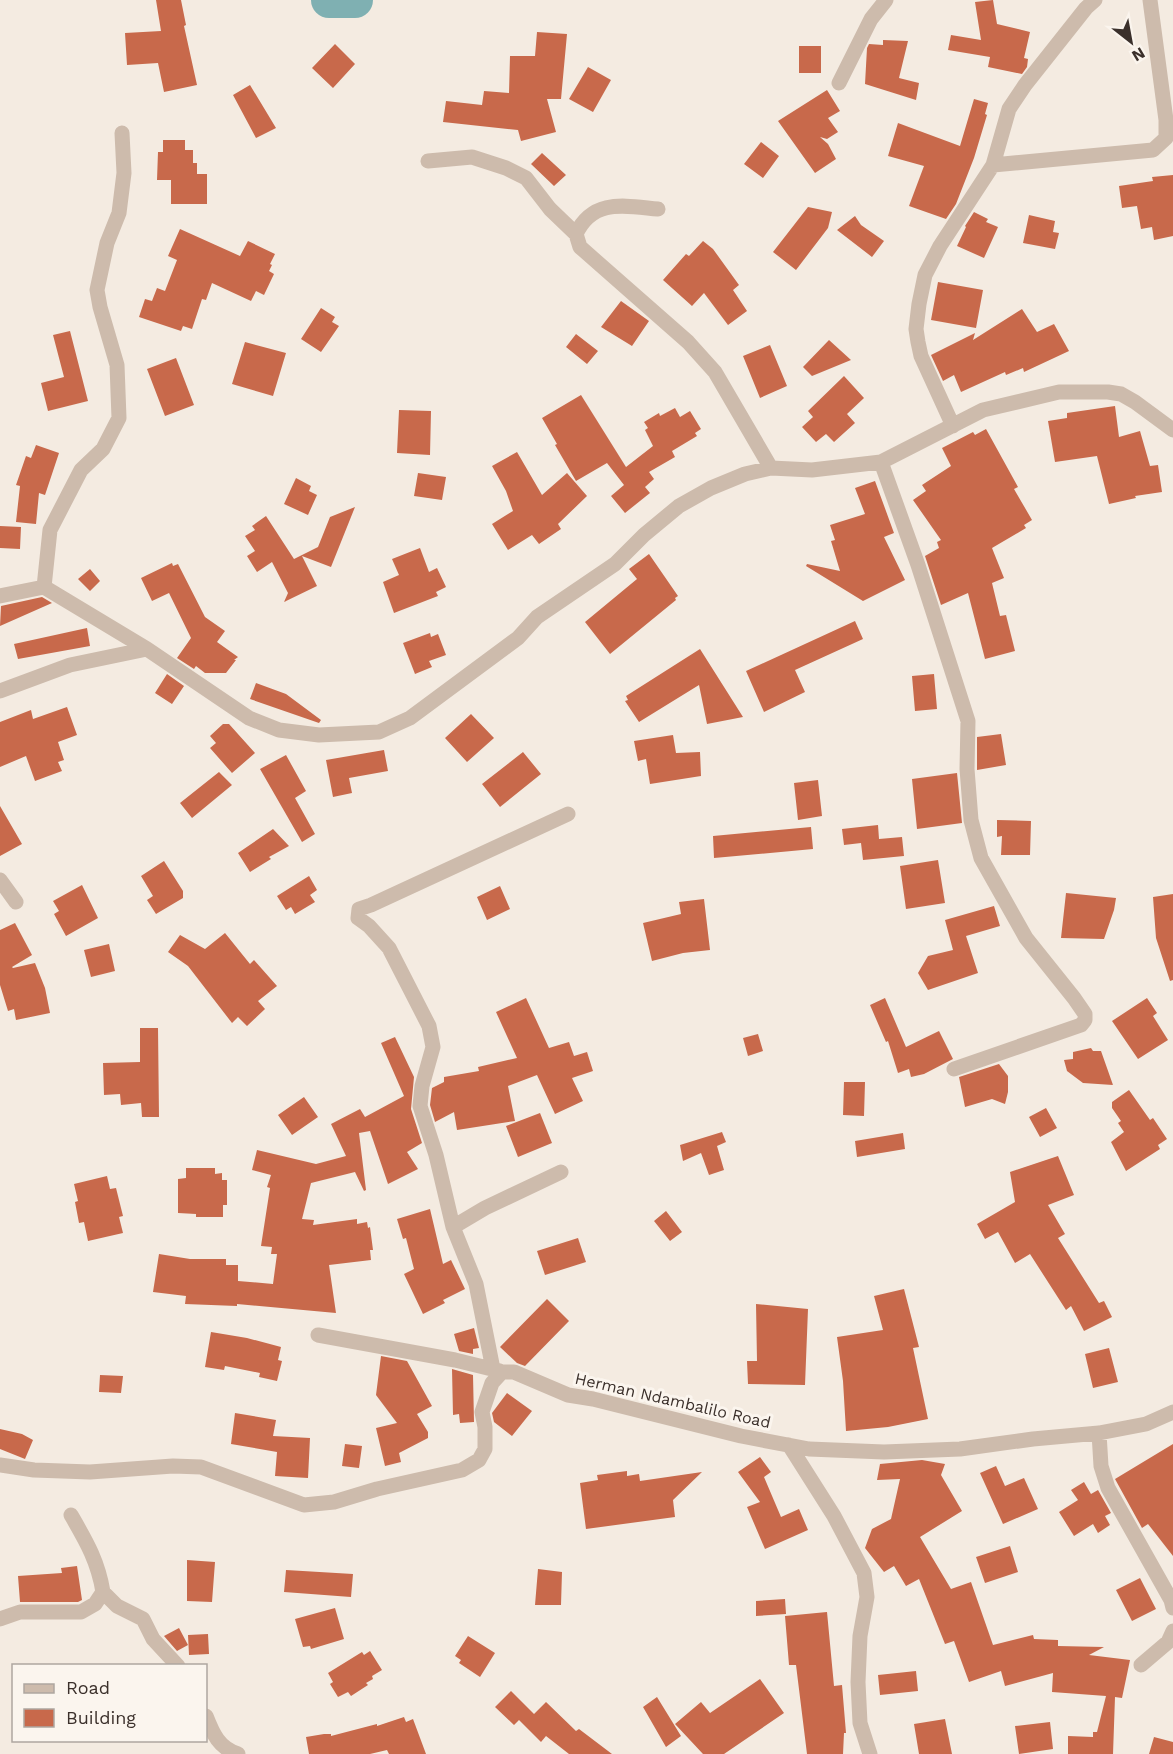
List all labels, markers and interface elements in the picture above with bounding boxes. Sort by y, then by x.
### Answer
north arrow [1101,12,1161,72]
text: N [1128,43,1148,66]
street label: Herman Ndambalilo Road [573,1369,773,1432]
legend [12,1664,207,1742]
text: Road [66,1677,110,1698]
text: Building [66,1707,136,1728]

